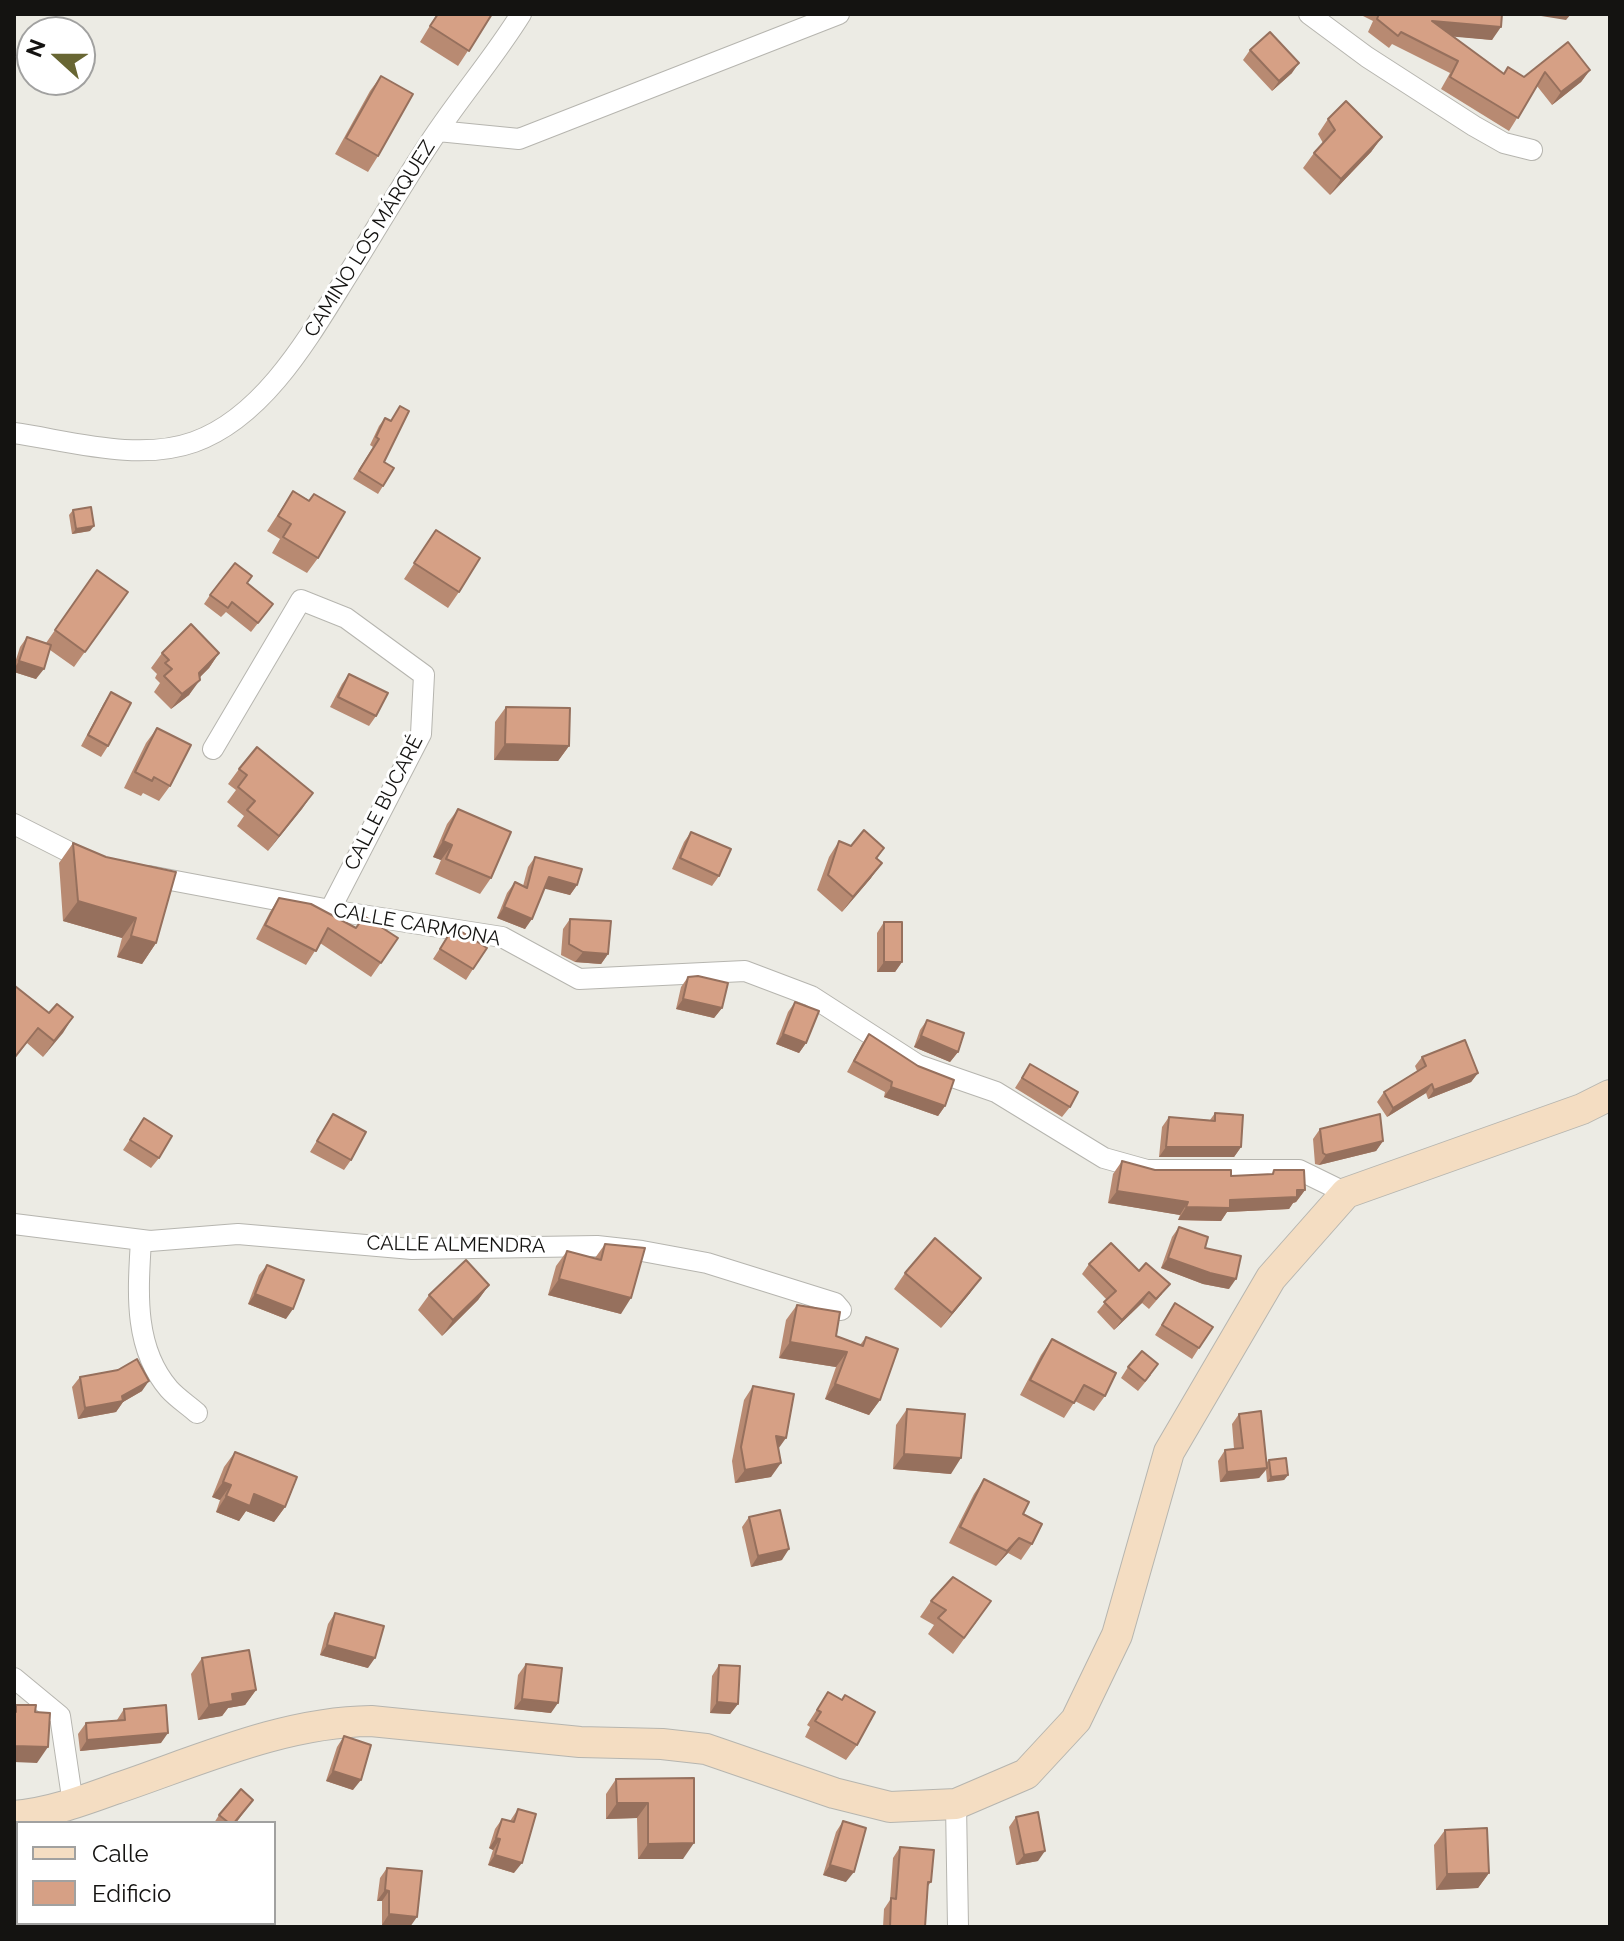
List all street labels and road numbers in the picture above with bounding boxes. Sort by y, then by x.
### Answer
street label: CAMINO LOS MÁRQUEZ [300,136,440,342]
street label: CALLE BUCARÉ [340,731,428,875]
street label: CALLE CARMONA [332,898,502,952]
street label: CALLE ALMENDRA [366,1231,546,1259]

